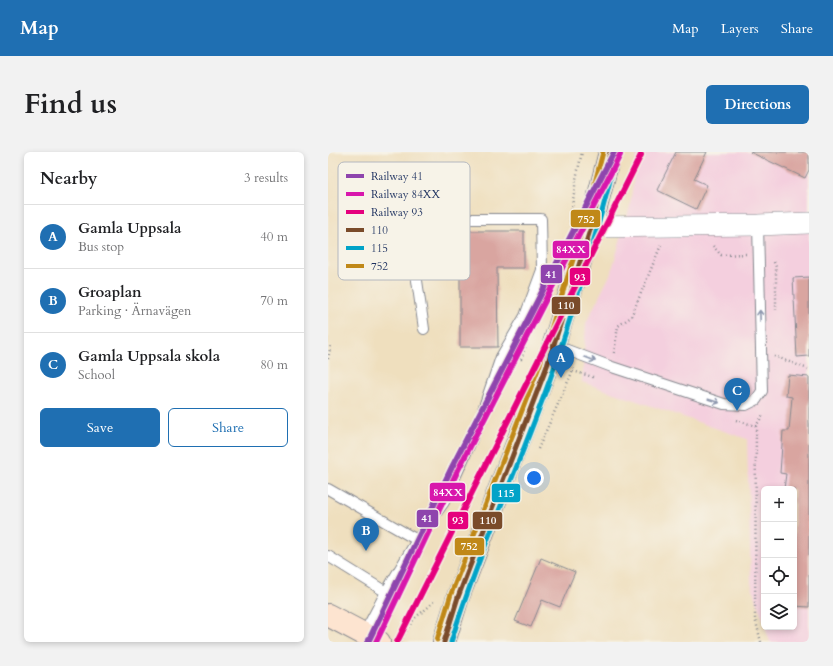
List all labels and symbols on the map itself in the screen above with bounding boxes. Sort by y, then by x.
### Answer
legend [338,162,470,280]
text: Railway 41 [371,169,423,184]
text: Railway 84XX [371,187,441,202]
text: Railway 93 [371,205,423,220]
line badge: 752 [570,209,601,228]
text: 752 [578,212,595,227]
text: 110 [371,223,388,238]
line badge: 84XX [552,240,590,259]
text: 115 [371,241,388,256]
text: 84XX [556,242,587,257]
text: 752 [371,259,388,274]
line badge: 41 [540,264,563,284]
text: 41 [545,267,557,282]
line badge: 93 [569,267,591,286]
text: 93 [574,270,586,285]
line badge: 110 [551,296,581,315]
text: 110 [558,298,575,313]
one-way arrow [756,310,764,323]
pin: A [548,345,574,378]
one-way arrow [584,356,596,364]
pin: C [724,378,750,411]
one-way arrow [707,398,720,405]
your location [524,468,544,488]
line badge: 84XX [429,482,466,502]
line badge: 115 [491,483,521,503]
text: 84XX [433,485,464,500]
text: 115 [498,486,515,501]
line badge: 41 [416,509,439,528]
text: 41 [421,511,433,526]
line badge: 93 [447,511,469,530]
line badge: 110 [472,511,503,530]
text: 93 [452,513,464,528]
text: 110 [480,513,497,528]
pin: B [353,518,379,551]
line badge: 752 [454,537,485,556]
text: 752 [461,539,478,554]

